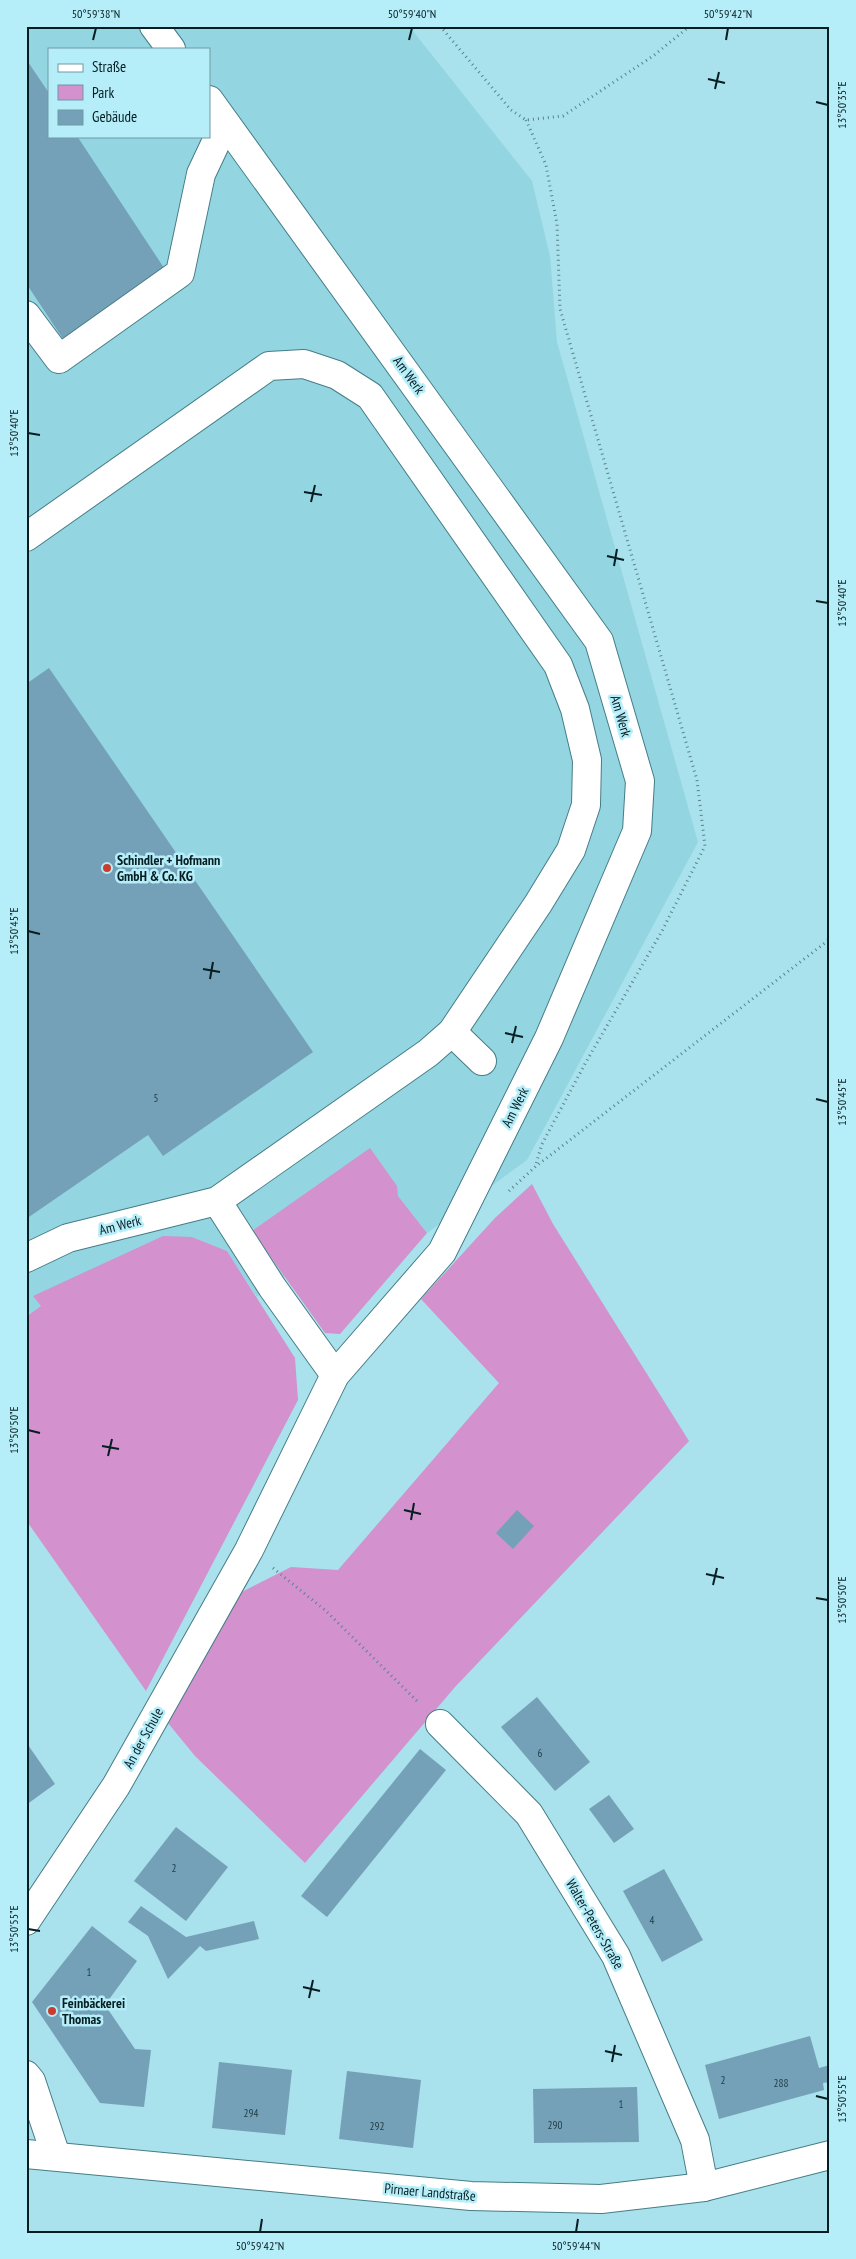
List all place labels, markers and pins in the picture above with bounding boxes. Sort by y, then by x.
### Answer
place label: Schindler + Hofmann GmbH & Co. KG [117,851,220,885]
marker: Schindler + Hofmann GmbH & Co. KG [101,862,113,874]
place label: Feinbäckerei Thomas [62,1994,125,2028]
marker: Feinbäckerei Thomas [46,2005,58,2017]

